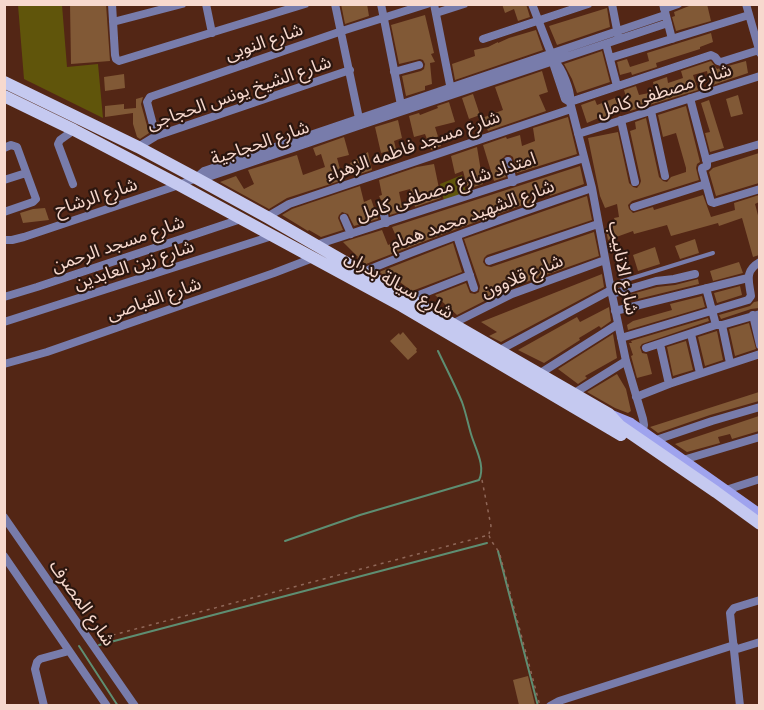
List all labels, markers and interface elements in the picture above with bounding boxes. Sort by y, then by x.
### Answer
street label: شارع النوبى [222,19,306,65]
street label: شارع الشيخ يونس الحجاجى [144,51,334,135]
street label: شارع مصطفى كامل [594,59,734,123]
street label: شارع مسجد فاطمه الزهراء [323,106,503,186]
street label: شارع الحجاجية [208,116,312,170]
street label: امتداد شارع مصطفى كامل [353,148,539,226]
street label: شارع الرشاح [52,173,140,221]
street label: شارع الشهيد محمد همام [387,175,557,255]
street label: شارع مسجد الرحمن [49,211,187,277]
street label: شارع الانابيب [603,219,643,317]
street label: شارع زين العابدين [71,235,197,295]
street label: شارع سيالة بدران [341,246,457,324]
street label: شارع قلاوون [478,250,566,302]
street label: شارع القباصى [104,273,204,325]
street label: شارع المصرف [44,556,120,650]

